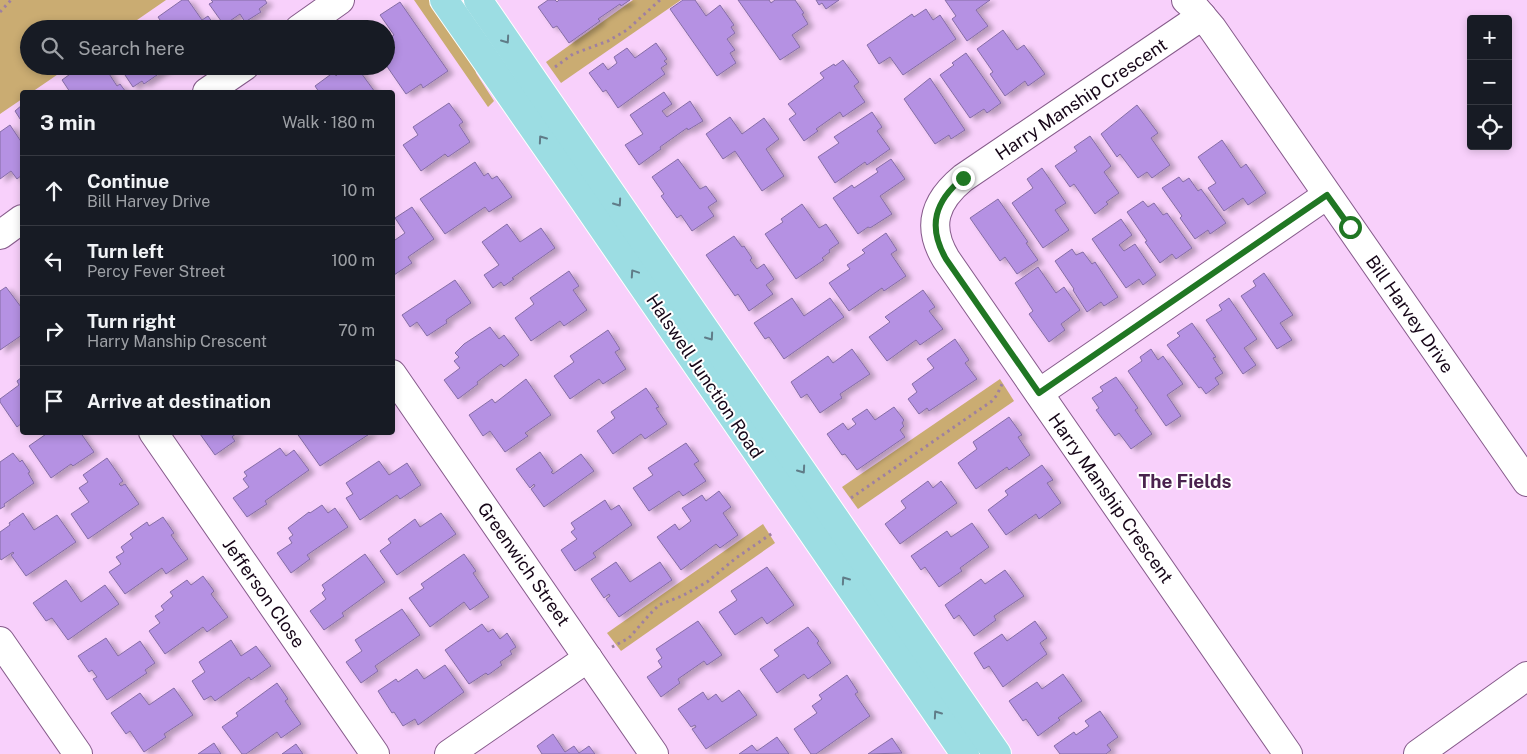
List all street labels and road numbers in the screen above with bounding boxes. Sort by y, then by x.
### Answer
street label: Harry Manship Crescent [991,34,1171,164]
street label: Bill Harvey Drive [1362,251,1458,377]
street label: Halswell Junction Road [642,290,768,462]
street label: Harry Manship Crescent [1044,409,1178,587]
street label: Greenwich Street [474,498,574,630]
street label: Jefferson Close [219,534,309,652]

